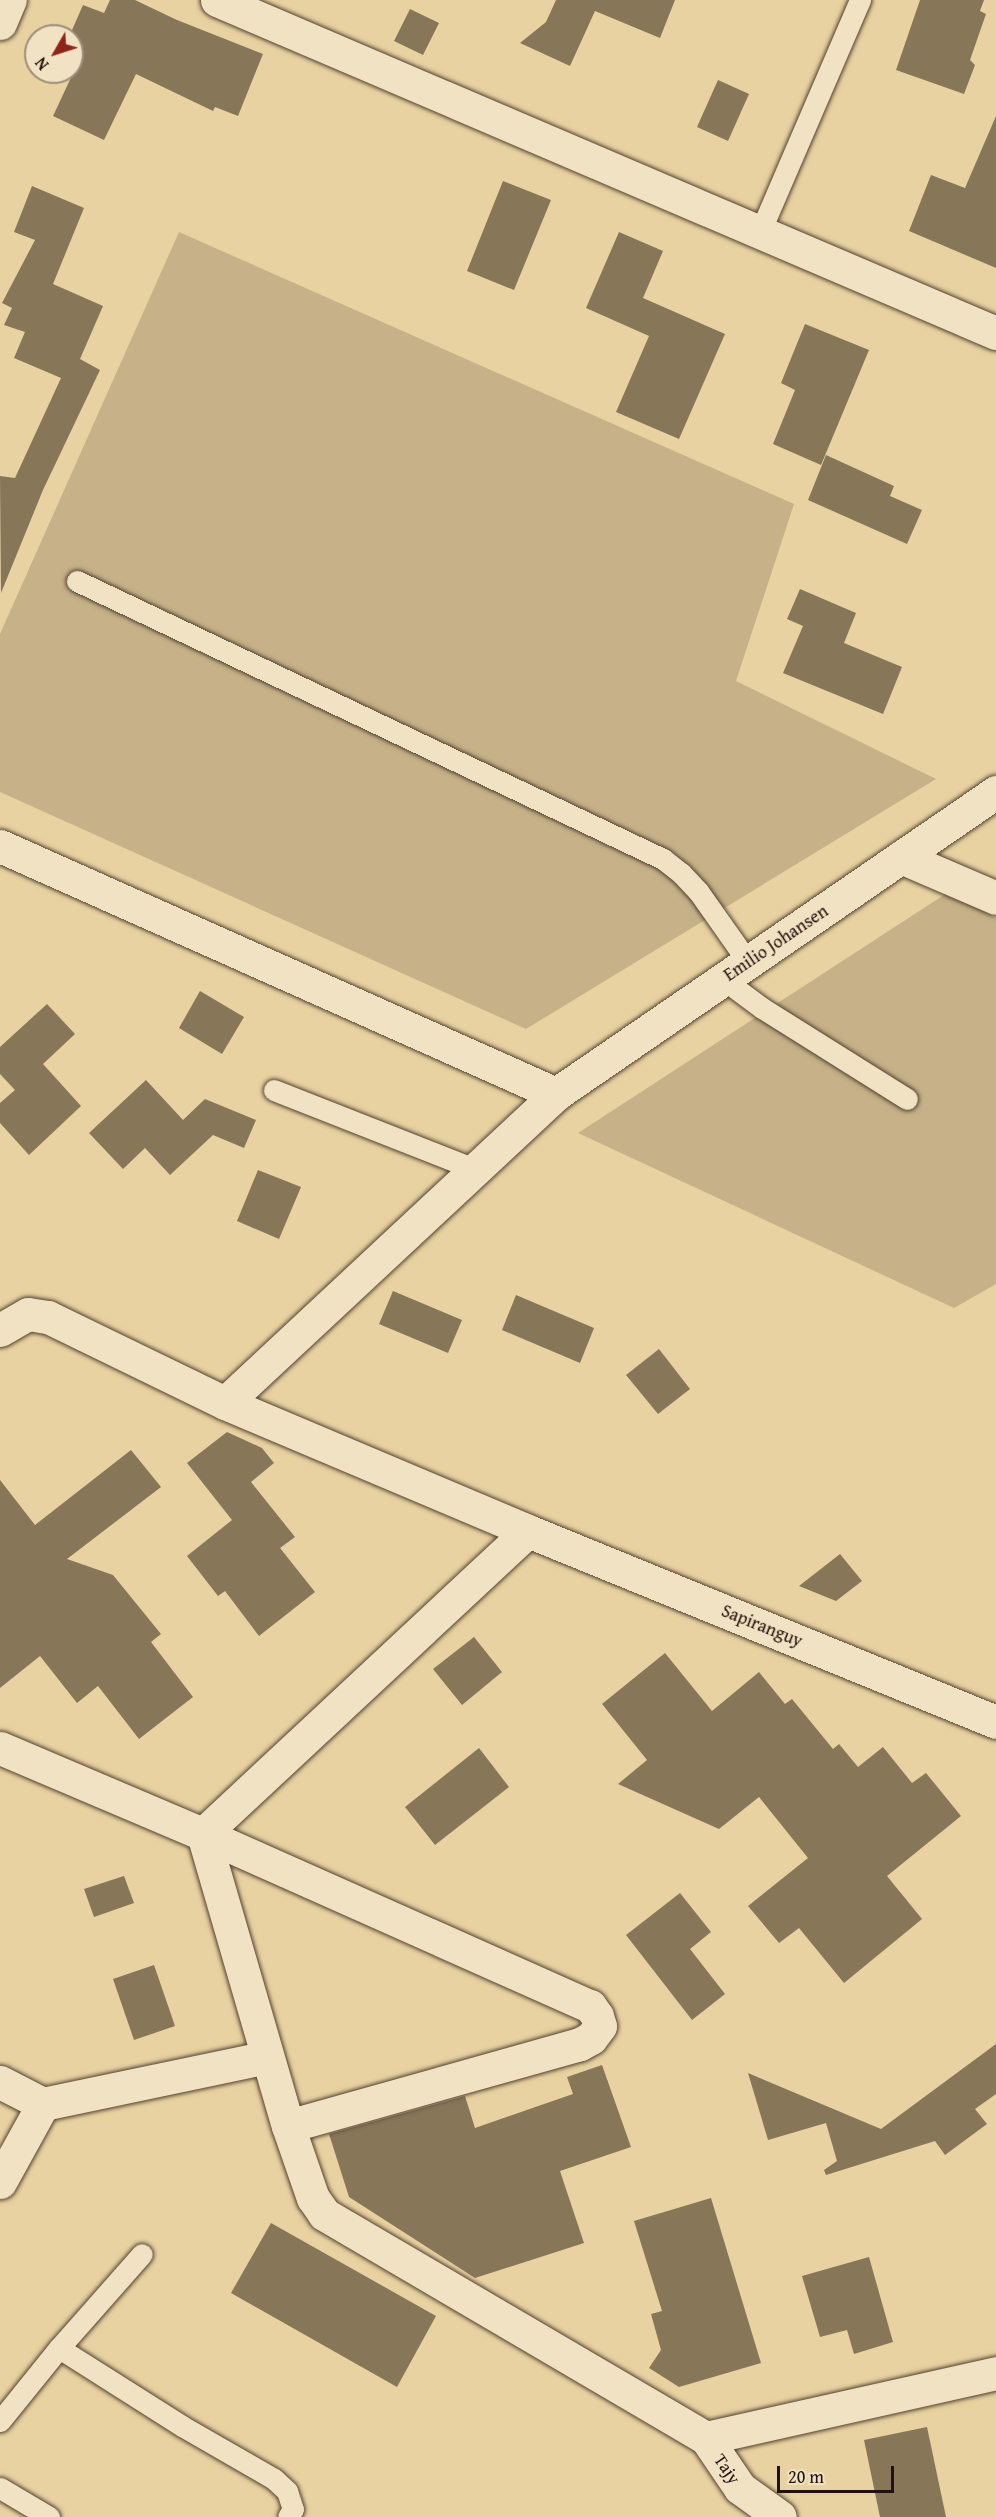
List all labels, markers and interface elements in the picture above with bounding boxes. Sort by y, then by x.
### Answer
north arrow [24,24,84,84]
text: N [29,52,54,76]
street label: Emilio Johansen [720,900,832,986]
street label: Sapiranguy [718,1600,806,1652]
street label: Tajy [709,2450,745,2488]
scale bar [780,2454,897,2492]
text: 20 m [788,2463,824,2490]

